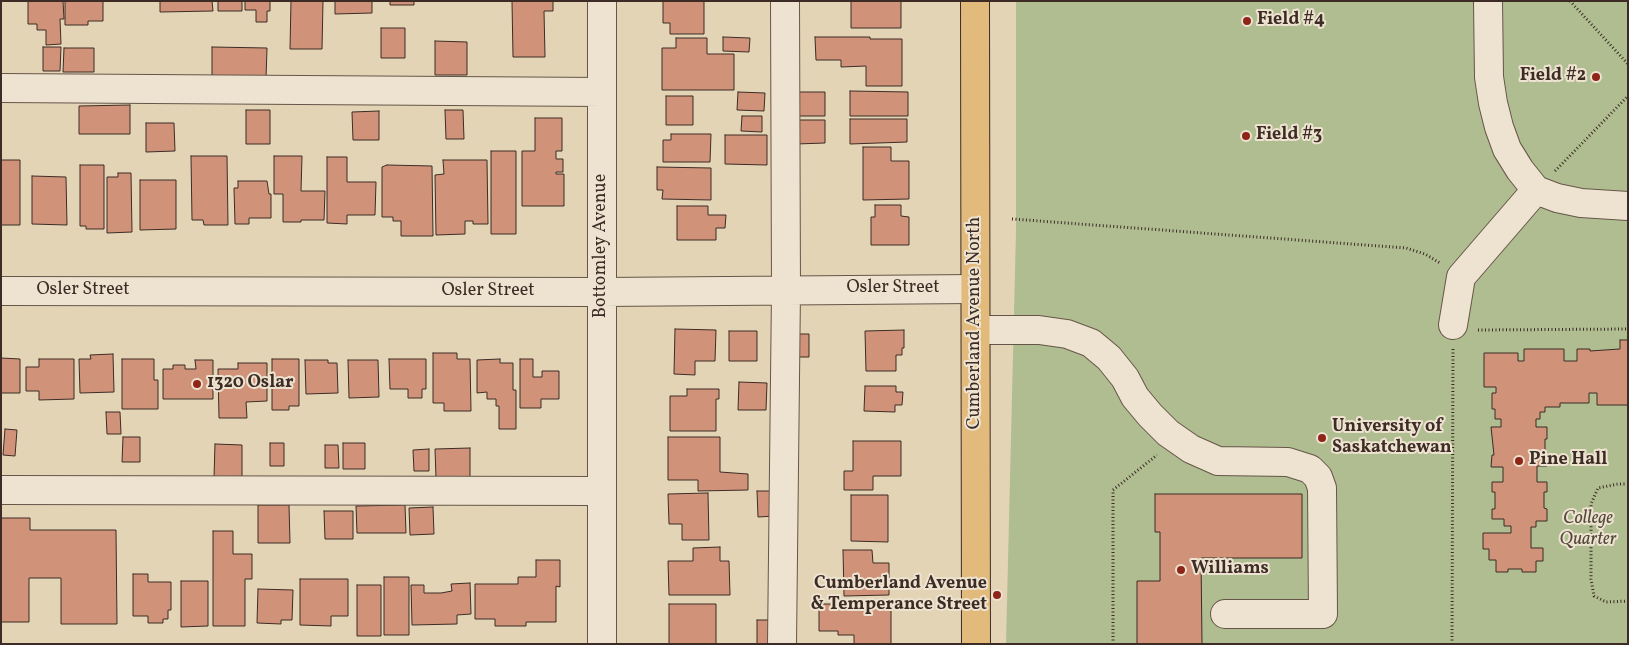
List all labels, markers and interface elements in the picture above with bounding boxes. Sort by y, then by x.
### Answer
place label: Field #4 [1257,10,1325,32]
marker: Field #4 [1241,15,1253,27]
place label: Field #2 [1520,66,1586,88]
marker: Field #2 [1590,71,1602,83]
place label: Field #3 [1256,125,1322,147]
marker: Field #3 [1240,130,1252,142]
street label: Bottomley Avenue [591,174,613,318]
street label: Cumberland Avenue North [965,217,987,429]
street label: Osler Street [846,278,940,300]
street label: Osler Street [36,280,130,302]
street label: Osler Street [441,281,535,303]
place label: 1320 Oslar [207,373,294,395]
marker: 1320 Oslar [191,378,203,390]
place label: University of Saskatchewan [1332,417,1452,459]
marker: University of Saskatchewan [1316,432,1328,444]
place label: Pine Hall [1529,450,1607,472]
marker: Pine Hall [1513,455,1525,467]
park label: College Quarter [1560,509,1616,552]
place label: Williams [1191,559,1269,581]
marker: Williams [1175,564,1187,576]
place label: Cumberland Avenue & Temperance Street [810,574,987,616]
marker: Cumberland Avenue & Temperance Street [991,589,1003,601]

